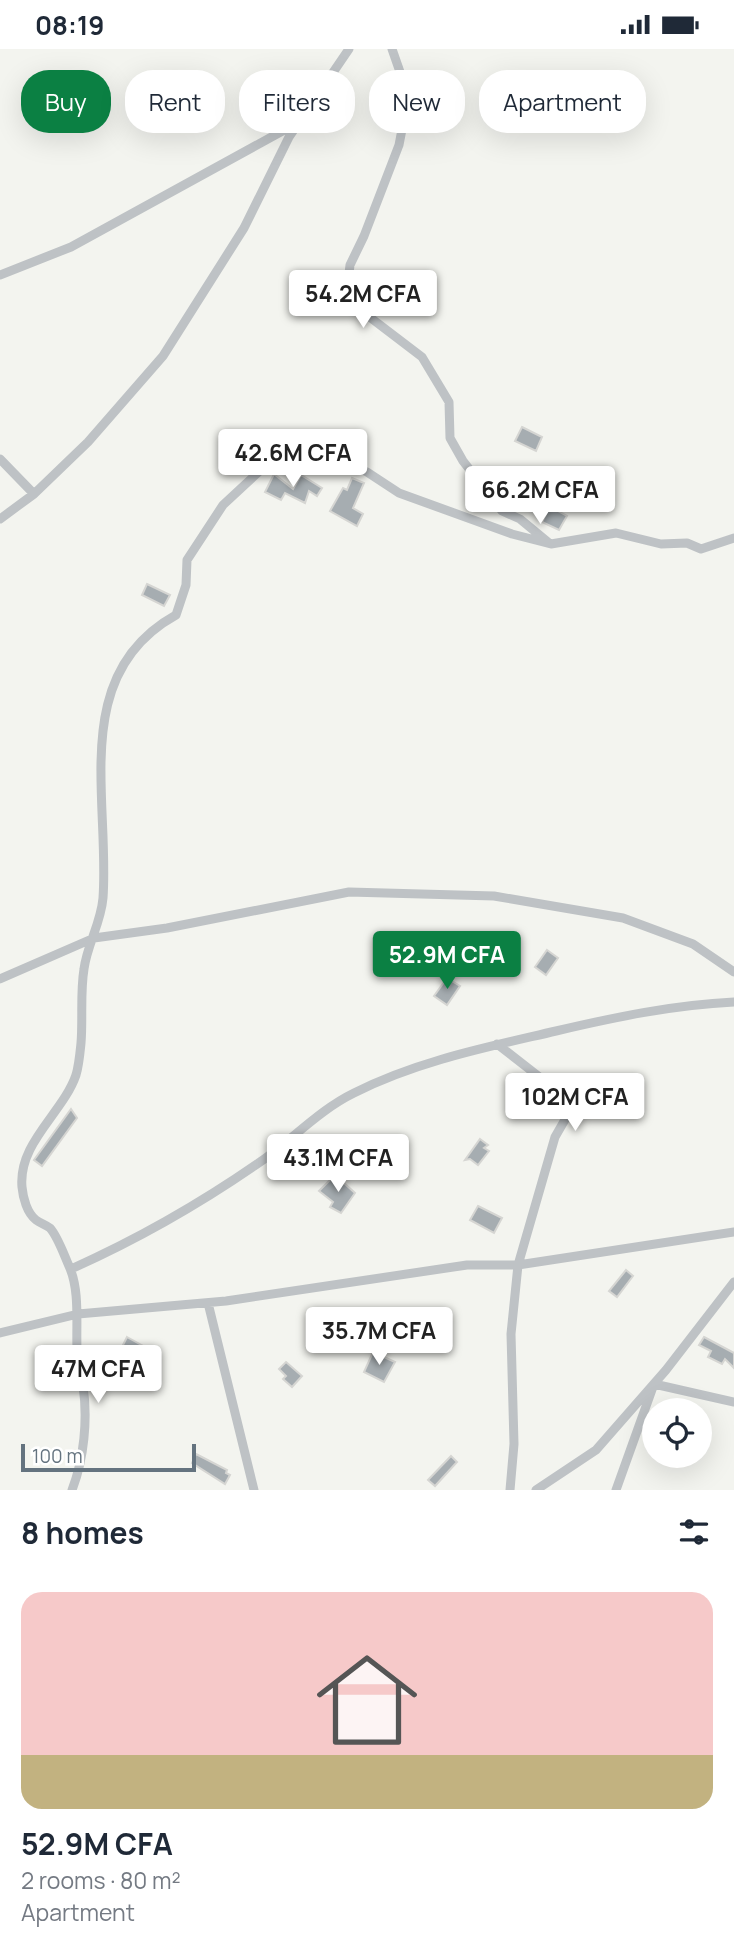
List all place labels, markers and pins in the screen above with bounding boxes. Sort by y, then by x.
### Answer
pin: 54.2M CFA [283,271,443,330]
pin: 42.6M CFA [213,429,373,489]
pin: 66.2M CFA [460,467,620,526]
pin: 52.9M CFA [367,932,527,991]
pin: 102M CFA [503,1073,647,1133]
pin: 43.1M CFA [258,1135,418,1194]
pin: 35.7M CFA [299,1307,459,1367]
pin: 47M CFA [33,1345,163,1405]

